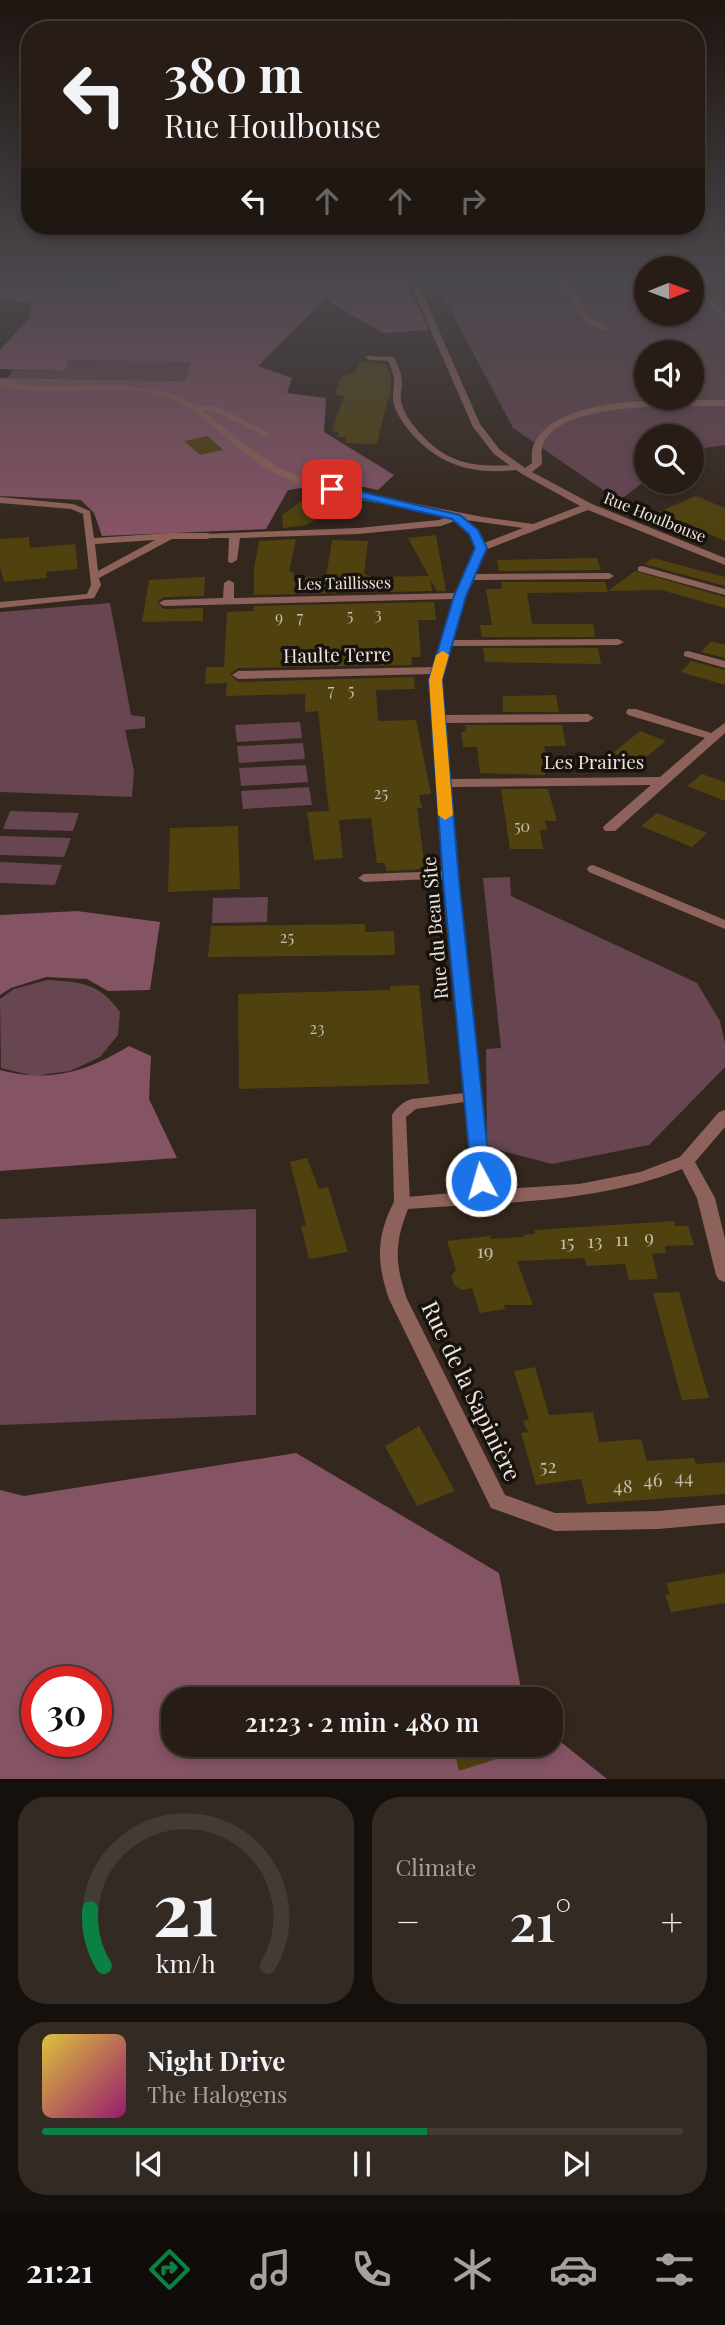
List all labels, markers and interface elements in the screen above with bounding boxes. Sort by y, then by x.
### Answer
text: 380 m [164,40,303,105]
icon: left [49,49,140,140]
text: Rue Houlbouse [164,103,381,146]
icon: left [235,182,273,220]
icon: ahead [308,182,346,220]
icon: ahead [381,182,419,220]
icon: right [454,182,492,220]
north arrow [634,256,704,326]
map controls [634,256,704,494]
button: sound [634,340,704,410]
button: search [634,424,704,494]
pin [302,459,362,519]
icon: arrive [313,470,351,508]
street label: Rue Houlbouse [601,486,709,547]
street label: Les Taillisses [297,571,391,594]
house number: 3 [374,603,382,624]
house number: 5 [347,604,353,625]
house number: 9 [275,606,283,627]
house number: 7 [297,606,304,627]
street label: Haulte Terre [283,640,391,668]
house number: 7 [328,679,335,700]
house number: 5 [348,679,354,700]
street label: Les Prairies [544,748,644,774]
house number: 25 [374,782,388,803]
house number: 50 [514,815,530,836]
street label: Rue du Beau Site [415,856,453,1001]
house number: 25 [280,926,294,947]
house number: 23 [310,1017,324,1038]
position arrow [444,1144,518,1218]
house number: 9 [644,1223,654,1249]
house number: 11 [615,1225,629,1251]
house number: 13 [587,1227,603,1253]
house number: 15 [560,1228,574,1254]
house number: 19 [477,1237,493,1263]
street label: Rue de la Sapinière [415,1295,529,1486]
house number: 52 [540,1452,557,1478]
house number: 44 [675,1463,693,1489]
house number: 46 [643,1466,663,1492]
house number: 48 [613,1472,633,1498]
speed limit sign: 30 [21,1666,112,1757]
text: 21:23 · 2 min · 480 m [245,1704,479,1739]
text: Climate [396,1851,476,1882]
text: 21 [153,1858,219,1955]
text: 21° [509,1886,572,1955]
text: − [396,1895,420,1946]
text: + [661,1895,683,1946]
text: km/h [156,1946,216,1979]
text: Night Drive [147,2043,285,2078]
text: The Halogens [147,2078,287,2109]
icon: previous [130,2145,168,2183]
icon: pause [343,2145,381,2183]
icon: next [557,2145,595,2183]
icon: directions [145,2245,194,2294]
icon: music [246,2245,295,2294]
icon: phone [347,2245,396,2294]
icon: climate [448,2245,497,2294]
icon: car [549,2245,598,2294]
icon: filters [650,2245,699,2294]
text: 21:21 [26,2248,93,2291]

